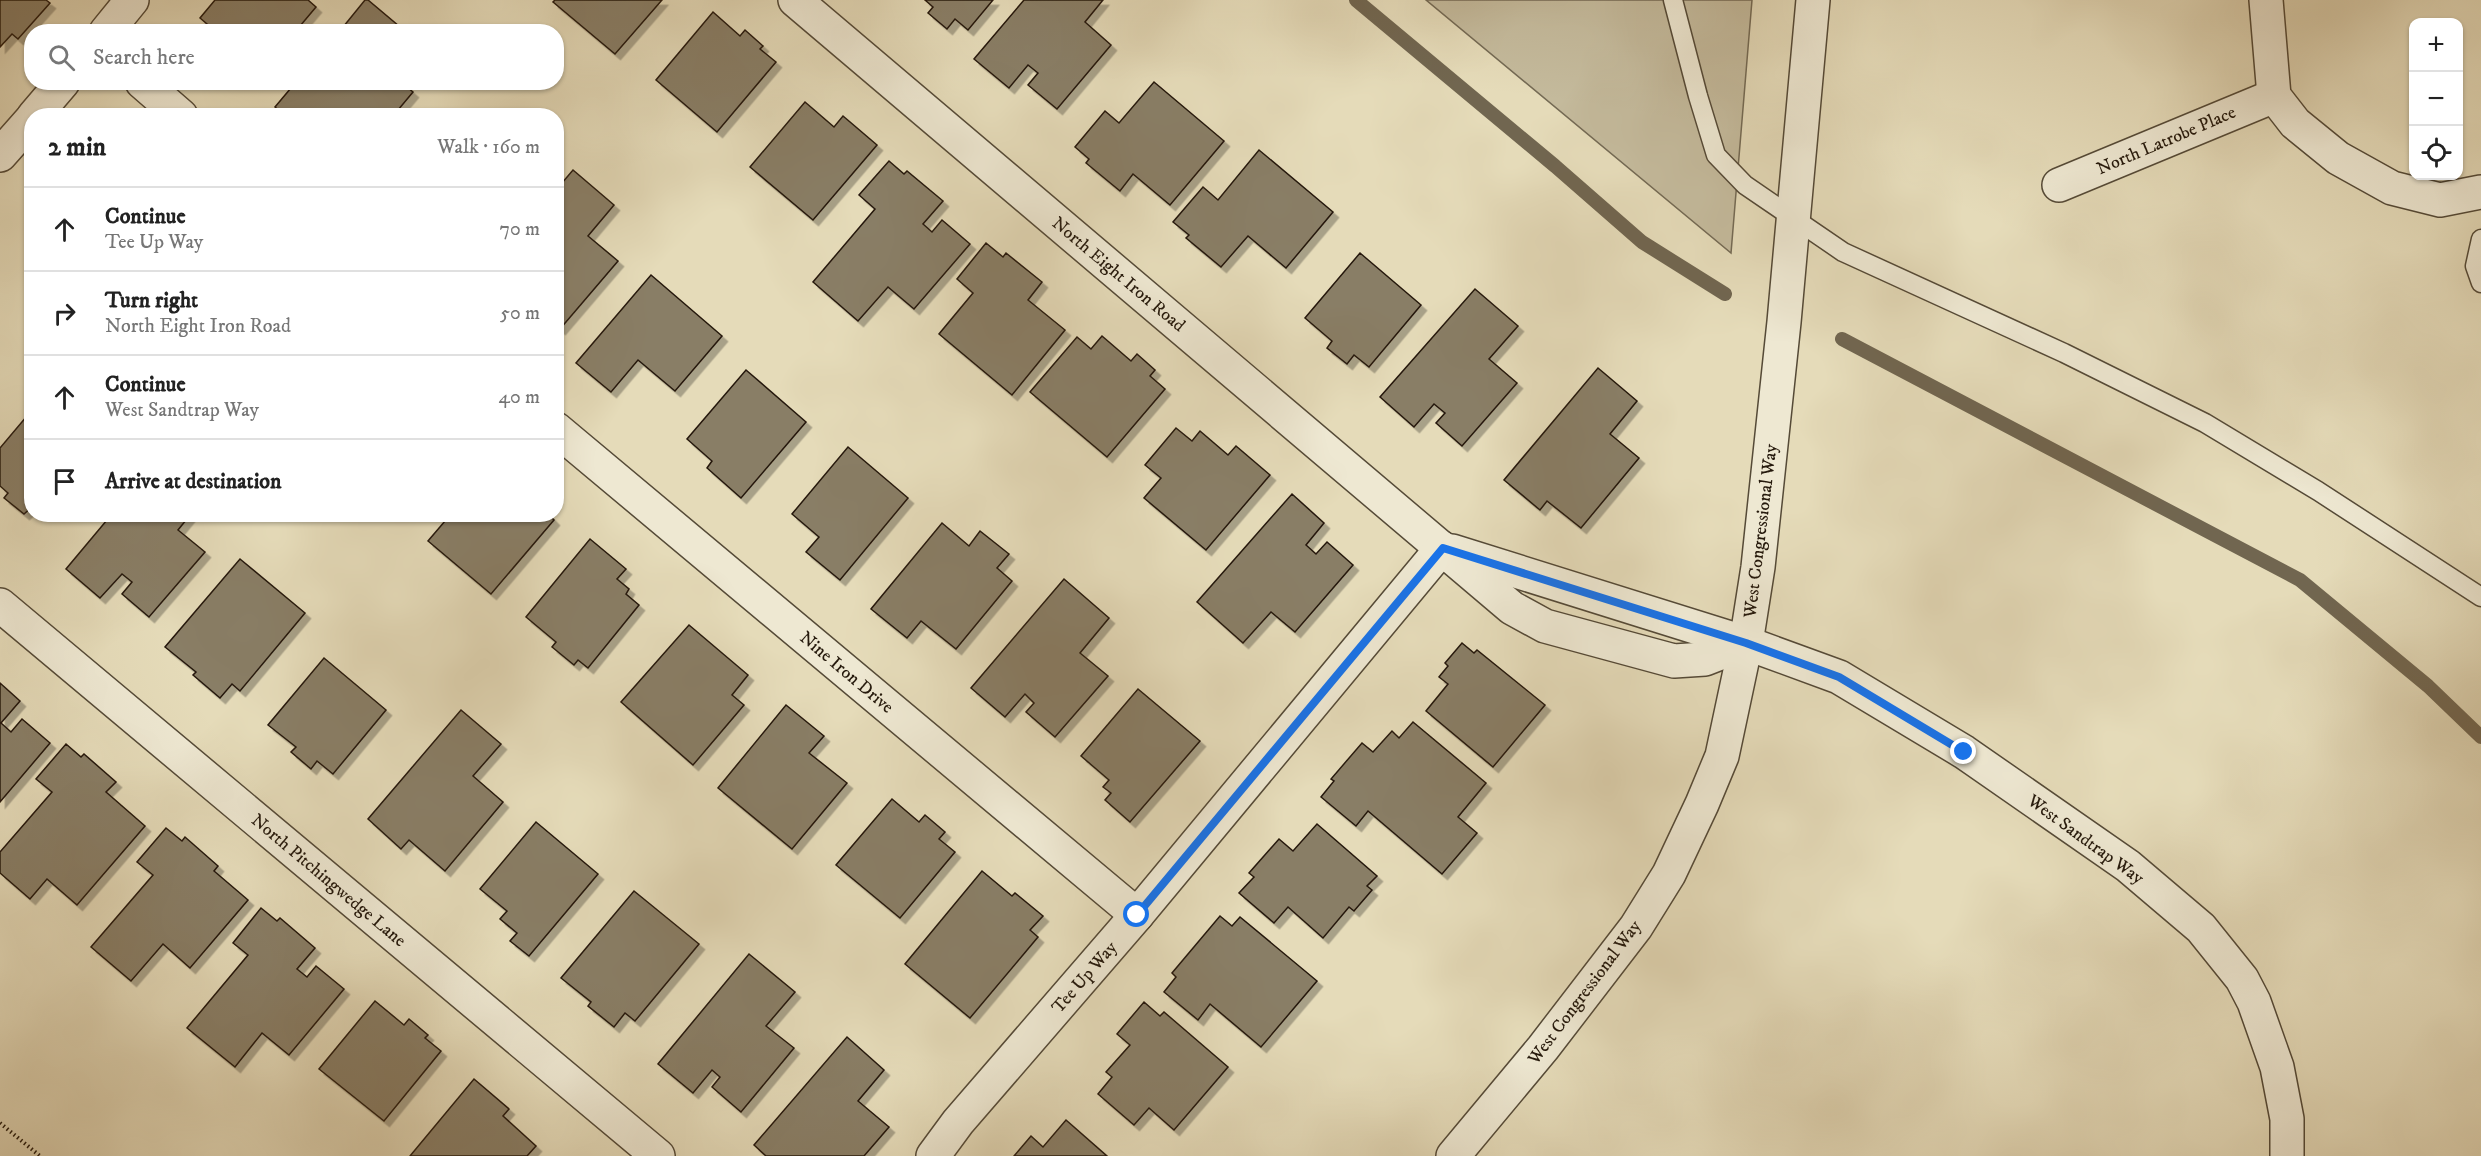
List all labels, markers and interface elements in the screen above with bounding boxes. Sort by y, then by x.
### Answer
map controls [2409,18,2463,180]
button: + [2409,18,2463,72]
search box [24,24,564,90]
icon: search [45,41,78,74]
text: Search here [93,44,195,71]
button: − [2409,72,2463,126]
street label: North Latrobe Place [2093,102,2239,180]
button: locate [2409,126,2463,180]
text: 2 min [48,131,106,164]
text: Walk · 160 m [437,135,540,160]
text: Continue [105,203,186,230]
icon: ahead [48,213,81,246]
street label: North Eight Iron Road [1047,213,1190,337]
text: 70 m [499,217,540,242]
text: Tee Up Way [105,230,203,255]
text: Turn right [105,287,198,314]
icon: right [48,297,81,330]
text: 50 m [500,301,540,326]
text: North Eight Iron Road [105,314,291,339]
text: Continue [105,371,186,398]
icon: ahead [48,381,81,414]
text: 40 m [498,385,540,410]
text: West Sandtrap Way [105,398,259,423]
street label: West Congressional Way [1739,442,1783,620]
icon: arrive [48,465,81,498]
text: Arrive at destination [105,468,282,495]
street label: Nine Iron Drive [795,627,898,718]
route end [1950,738,1976,764]
street label: West Sandtrap Way [2022,790,2148,890]
street label: North Pitchingwedge Lane [246,810,410,952]
route start [1123,901,1149,927]
street label: West Congressional Way [1523,916,1647,1070]
street label: Tee Up Way [1047,937,1122,1018]

